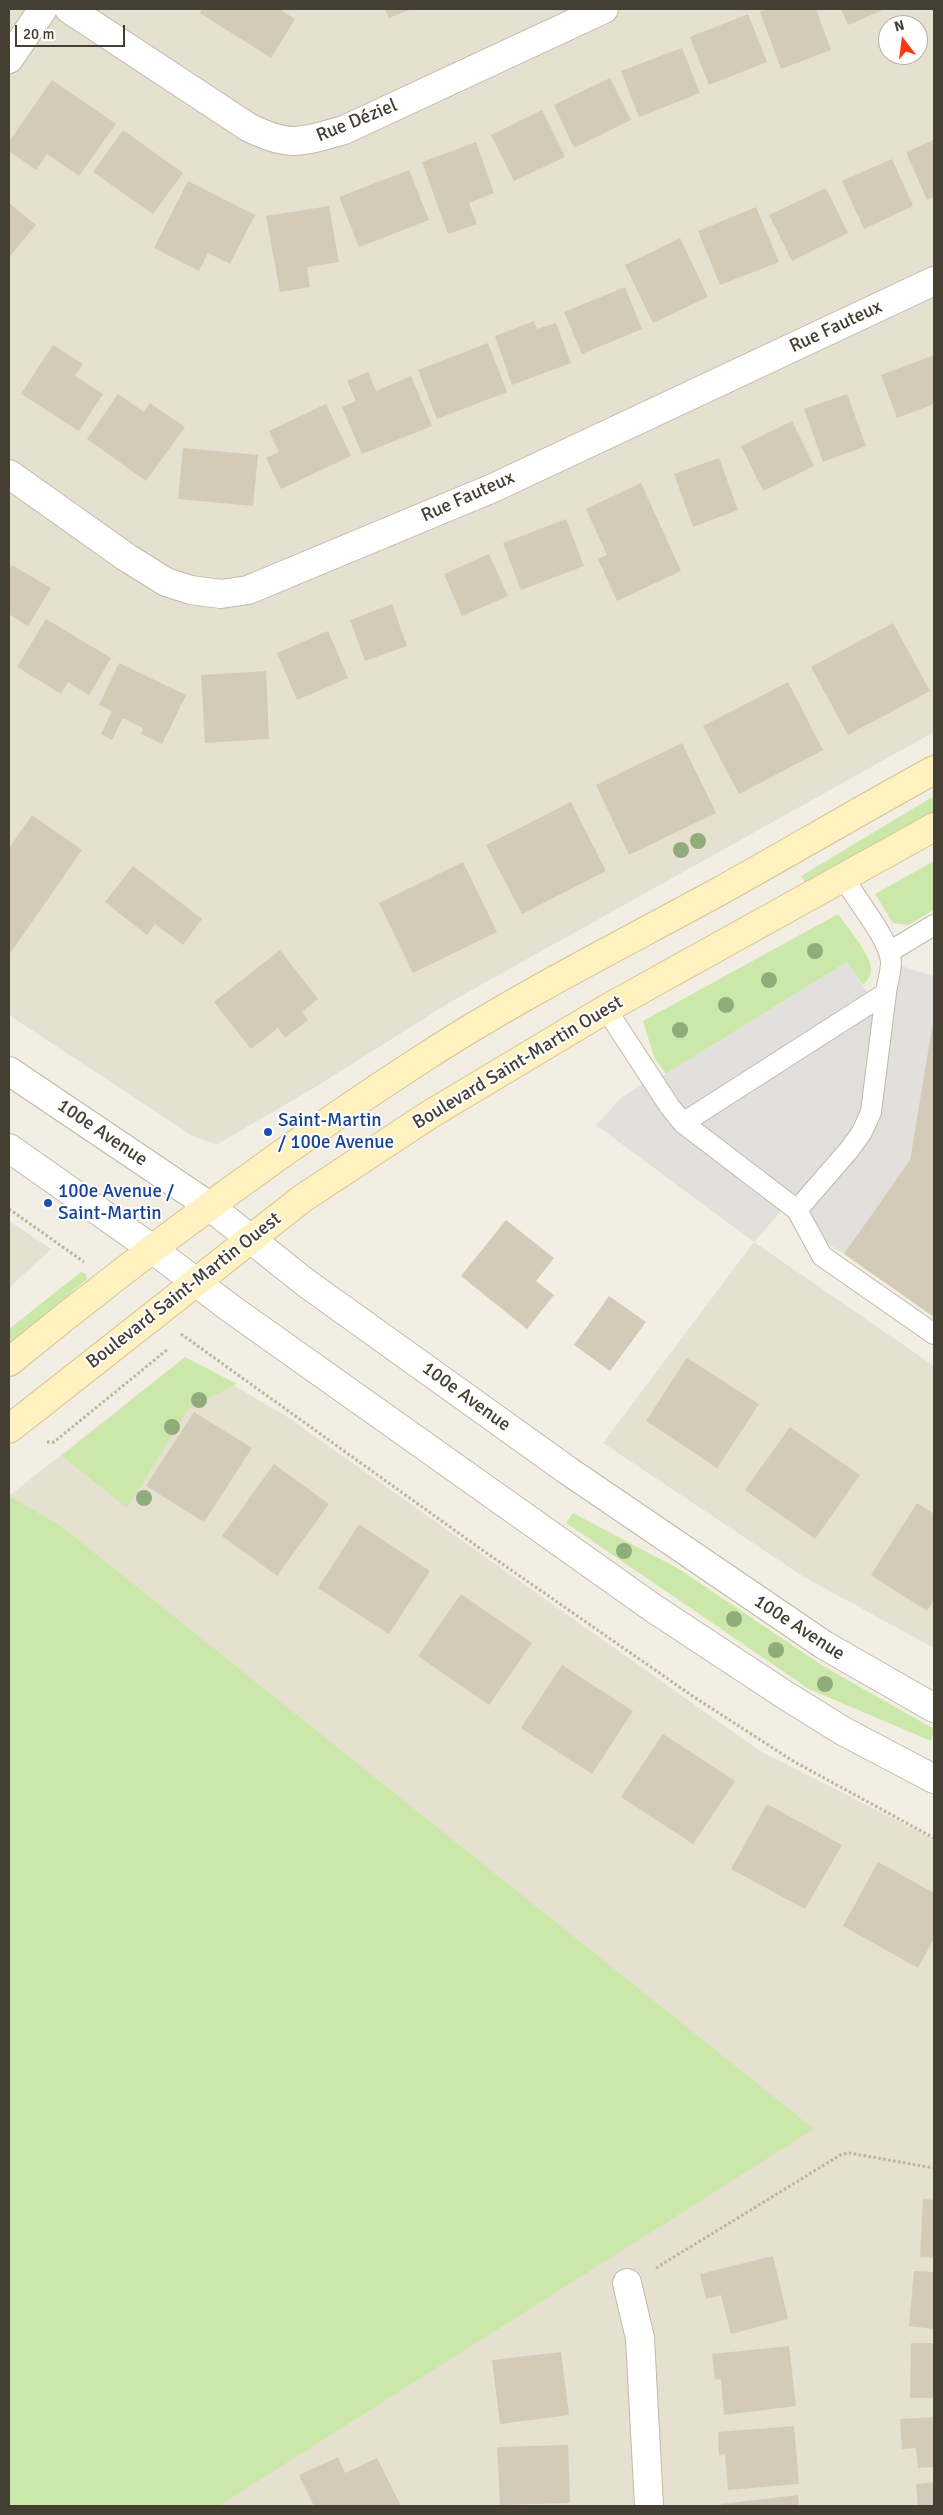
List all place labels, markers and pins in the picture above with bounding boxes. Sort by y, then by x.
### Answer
place label: Saint-Martin / 100e Avenue [278,1110,394,1154]
marker: Saint-Martin / 100e Avenue [262,1126,274,1138]
place label: 100e Avenue / Saint-Martin [58,1181,174,1225]
marker: 100e Avenue / Saint-Martin [42,1197,54,1209]

